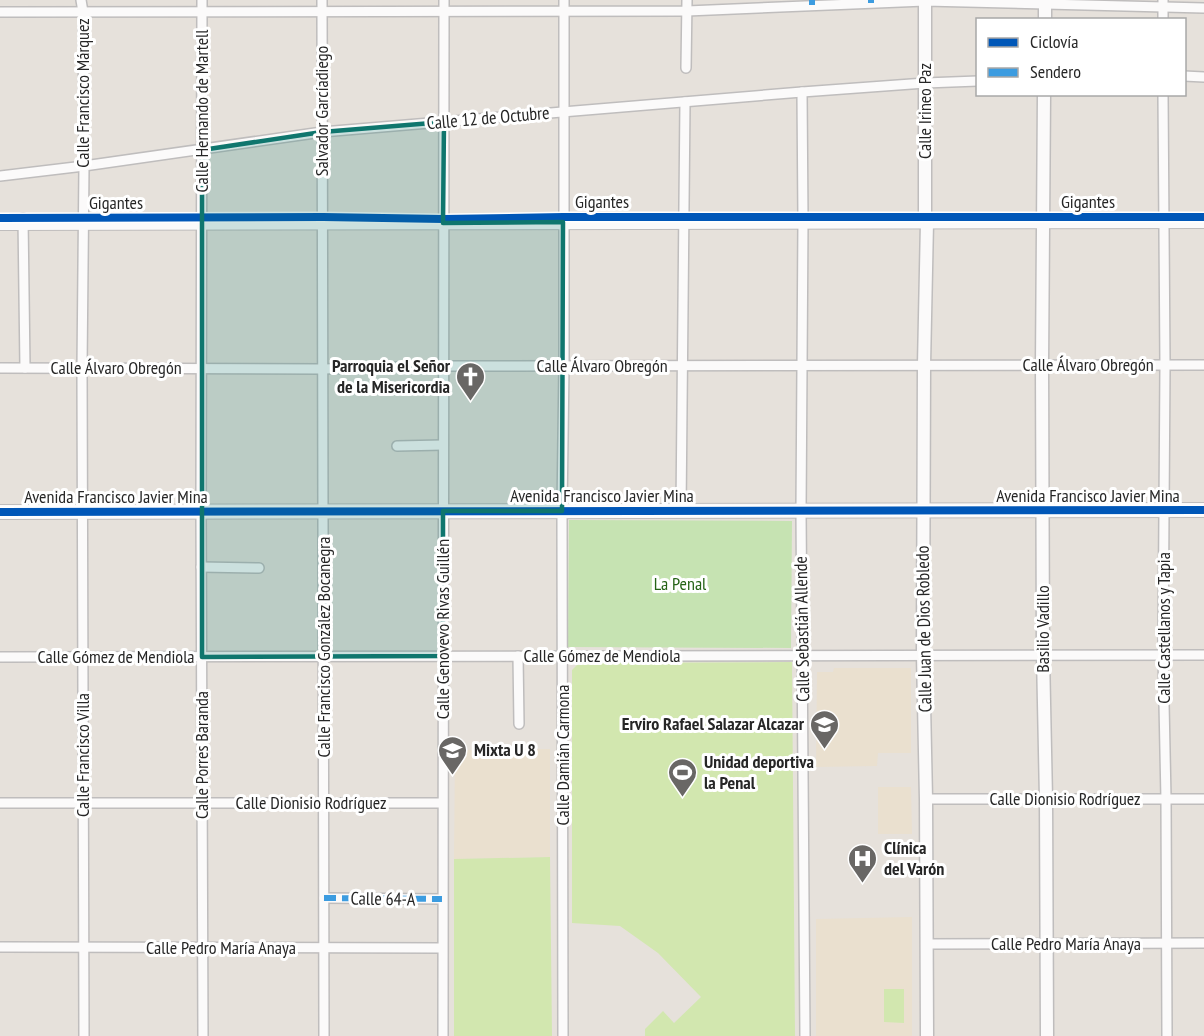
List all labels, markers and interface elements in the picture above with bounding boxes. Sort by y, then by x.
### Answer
street label: Calle Francisco Márquez [71,18,94,168]
legend [976,18,1186,96]
street label: Calle Hernando de Martell [190,29,213,192]
text: Ciclovía [1030,30,1078,53]
street label: Salvador Garcíadiego [310,45,333,176]
text: Sendero [1030,60,1081,83]
street label: Calle Irineo Paz [913,63,936,159]
street label: Calle 12 de Octubre [426,101,550,134]
street label: Gigantes [575,190,629,213]
street label: Gigantes [1061,190,1115,213]
street label: Gigantes [89,191,143,214]
street label: Calle Álvaro Obregón [1022,353,1154,376]
place label: Parroquia el Señor de la Misericordia [332,354,451,398]
street label: Calle Álvaro Obregón [536,354,668,377]
street label: Calle Álvaro Obregón [50,356,182,379]
church icon: Parroquia el Señor de la Misericordia [455,360,487,402]
street label: Avenida Francisco Javier Mina [510,484,694,507]
street label: Avenida Francisco Javier Mina [996,484,1180,507]
street label: Avenida Francisco Javier Mina [24,485,208,508]
street label: Calle Francisco González Bocanegra [312,537,335,757]
street label: Calle Genovevo Rivas Guillén [431,539,454,719]
street label: Calle Juan de Dios Robledo [911,545,936,713]
street label: Calle Castellanos y Tapia [1152,552,1175,704]
street label: Calle Sebastián Allende [789,556,814,702]
park label: La Penal [654,572,707,595]
street label: Basilio Vadillo [1031,585,1054,673]
street label: Calle Gómez de Mendiola [523,644,681,667]
street label: Calle Gómez de Mendiola [37,645,195,668]
street label: Calle Damián Carmona [551,685,574,825]
street label: Calle Porres Baranda [190,691,213,819]
street label: Calle Francisco Villa [71,693,94,817]
school or university icon: Erviro Rafael Salazar Alcazar [809,708,841,750]
place label: Erviro Rafael Salazar Alcazar [622,712,805,735]
school or university icon: Mixta U 8 [437,734,469,776]
place label: Mixta U 8 [474,738,536,761]
place label: Unidad deportiva la Penal [704,750,814,794]
sports icon: Unidad deportiva la Penal [667,756,699,798]
street label: Calle Dionisio Rodríguez [989,787,1141,810]
street label: Calle Dionisio Rodríguez [235,791,387,814]
place label: Clínica del Varón [884,836,944,880]
hospital icon: Clínica del Varón [847,842,879,884]
street label: Calle 64-A [350,886,416,911]
street label: Calle Pedro María Anaya [991,932,1141,955]
street label: Calle Pedro María Anaya [146,936,296,959]

